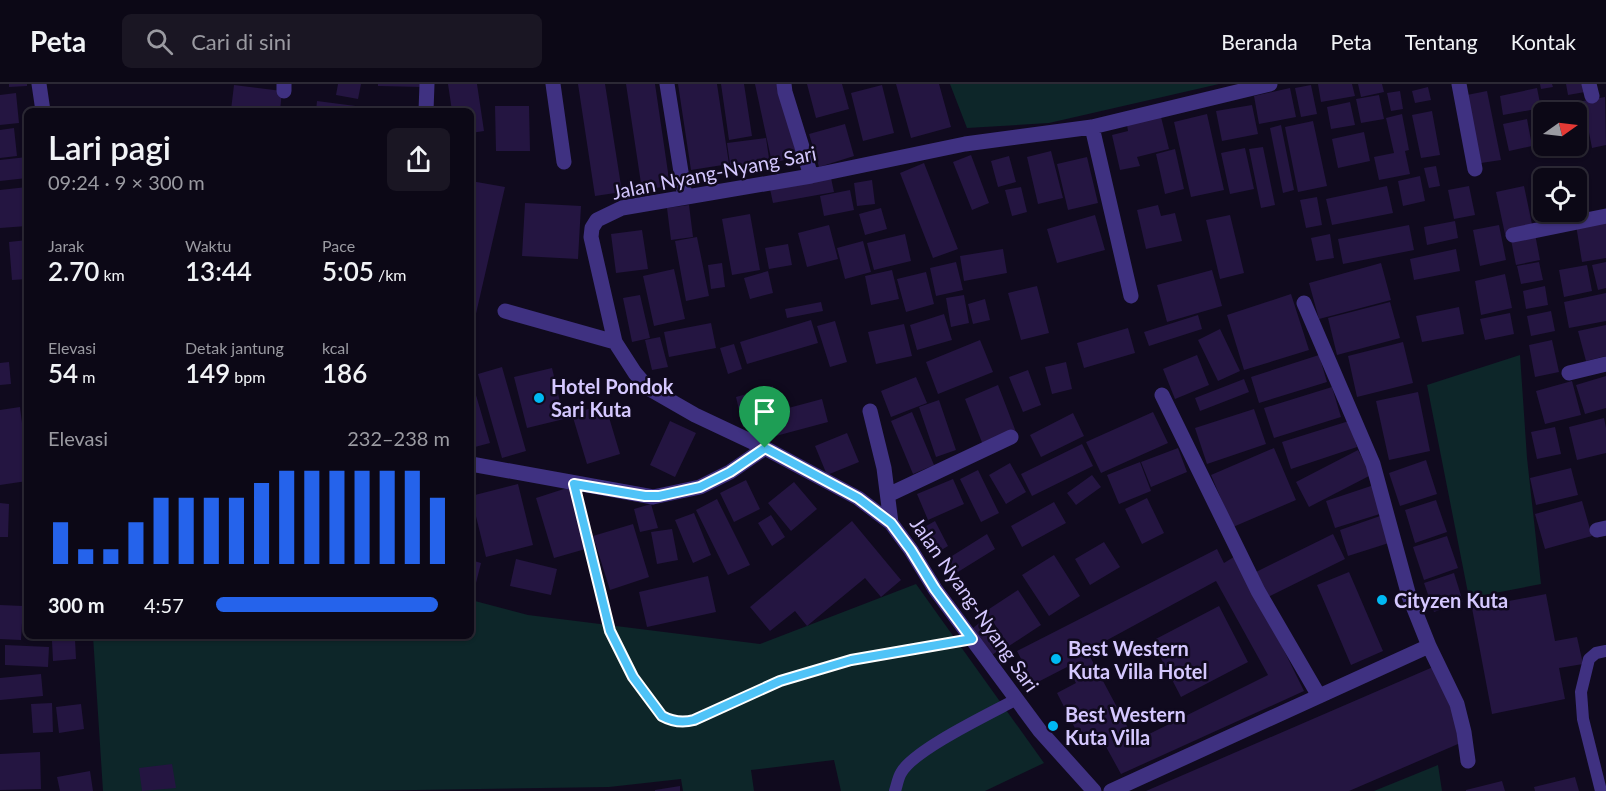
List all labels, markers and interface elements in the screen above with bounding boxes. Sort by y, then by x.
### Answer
search box [122,14,542,68]
text: Peta [30,24,86,58]
icon: search [143,25,176,58]
text: Cari di sini [191,28,291,55]
text: Beranda [1221,29,1298,54]
text: Peta [1331,29,1372,54]
text: Tentang [1405,29,1478,54]
text: Kontak [1511,29,1576,54]
north arrow [1533,102,1587,156]
map controls [1533,102,1587,222]
text: Lari pagi [48,127,171,167]
button: share [387,128,450,191]
street label: Jalan Nyang-Nyang Sari [610,140,818,204]
button: locate [1533,168,1587,222]
text: 09:24 · 9 × 300 m [48,170,205,194]
text: Jarak [48,236,84,255]
text: Waktu [185,236,231,255]
text: Pace [322,236,355,255]
text: 2.70 [48,255,99,287]
text: 13:44 [185,255,252,287]
text: 5:05 [322,255,374,287]
text: km [99,265,125,284]
text: /km [374,265,406,284]
text: Elevasi [48,338,96,357]
text: Detak jantung [185,338,284,357]
text: kcal [322,338,349,357]
text: 54 [48,357,78,389]
text: 149 [185,357,230,389]
text: 186 [322,357,367,389]
text: m [78,367,95,386]
text: bpm [230,367,265,386]
place label: Hotel Pondok Sari Kuta [551,374,674,421]
pin [739,386,790,448]
marker: Hotel Pondok Sari Kuta [532,391,546,405]
icon: arrive [748,395,781,428]
text: Elevasi [48,426,108,450]
text: 232–238 m [347,426,450,450]
street label: Jalan Nyang-Nyang Sari [906,512,1044,696]
place label: Cityzen Kuta [1394,588,1508,612]
text: 300 m [48,593,104,617]
text: 4:57 [144,593,184,617]
marker: Cityzen Kuta [1375,593,1389,607]
place label: Best Western Kuta Villa Hotel [1068,636,1208,683]
marker: Best Western Kuta Villa Hotel [1049,652,1063,666]
place label: Best Western Kuta Villa [1065,702,1186,749]
marker: Best Western Kuta Villa [1046,719,1060,733]

